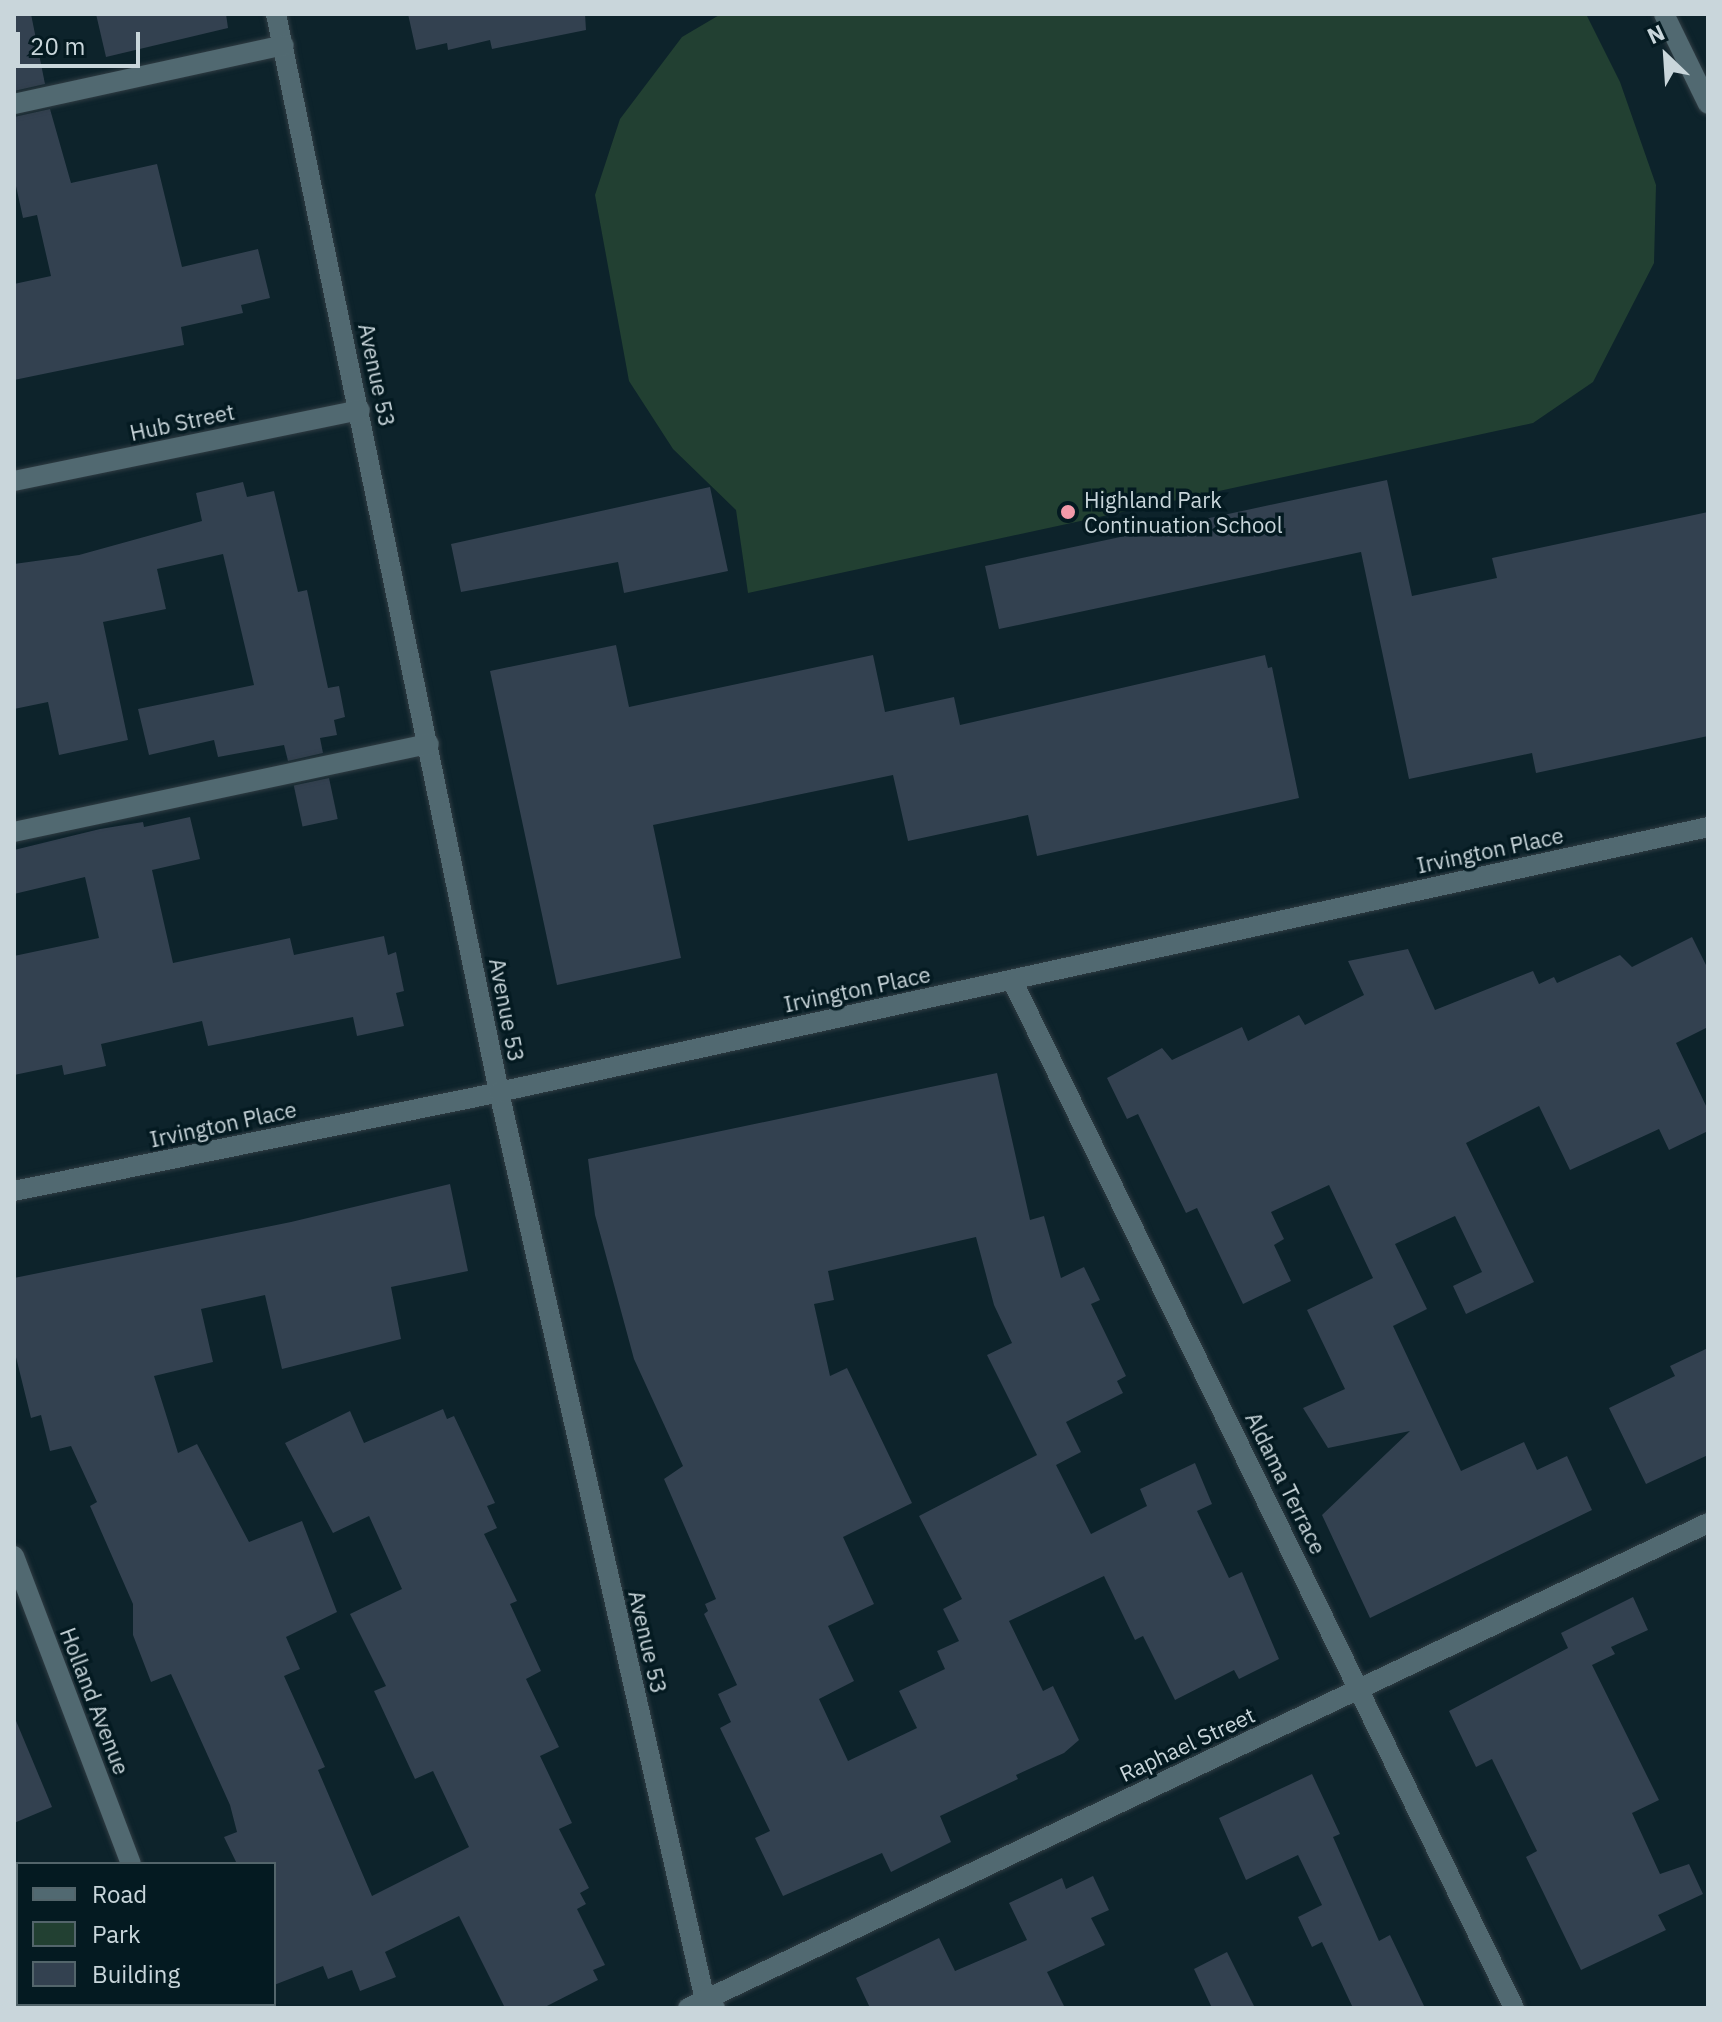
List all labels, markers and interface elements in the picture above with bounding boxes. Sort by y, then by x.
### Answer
scale bar [20,16,144,66]
north arrow [1626,16,1706,96]
text: N [1642,17,1669,50]
text: 20 m [30,30,85,62]
street label: Avenue 53 [353,321,401,429]
street label: Hub Street [127,398,237,446]
place label: Highland Park Continuation School [1084,486,1283,538]
marker: Highland Park Continuation School [1059,503,1077,521]
street label: Irvington Place [1414,822,1566,878]
street label: Avenue 53 [484,956,530,1064]
street label: Irvington Place [781,961,933,1017]
street label: Irvington Place [147,1096,299,1152]
street label: Aldama Terrace [1240,1408,1332,1558]
street label: Avenue 53 [623,1588,673,1696]
street label: Holland Avenue [55,1624,135,1778]
street label: Raphael Street [1115,1701,1259,1787]
legend [16,1862,276,2006]
text: Road [92,1878,147,1910]
text: Park [92,1918,141,1950]
text: Building [92,1958,180,1990]

